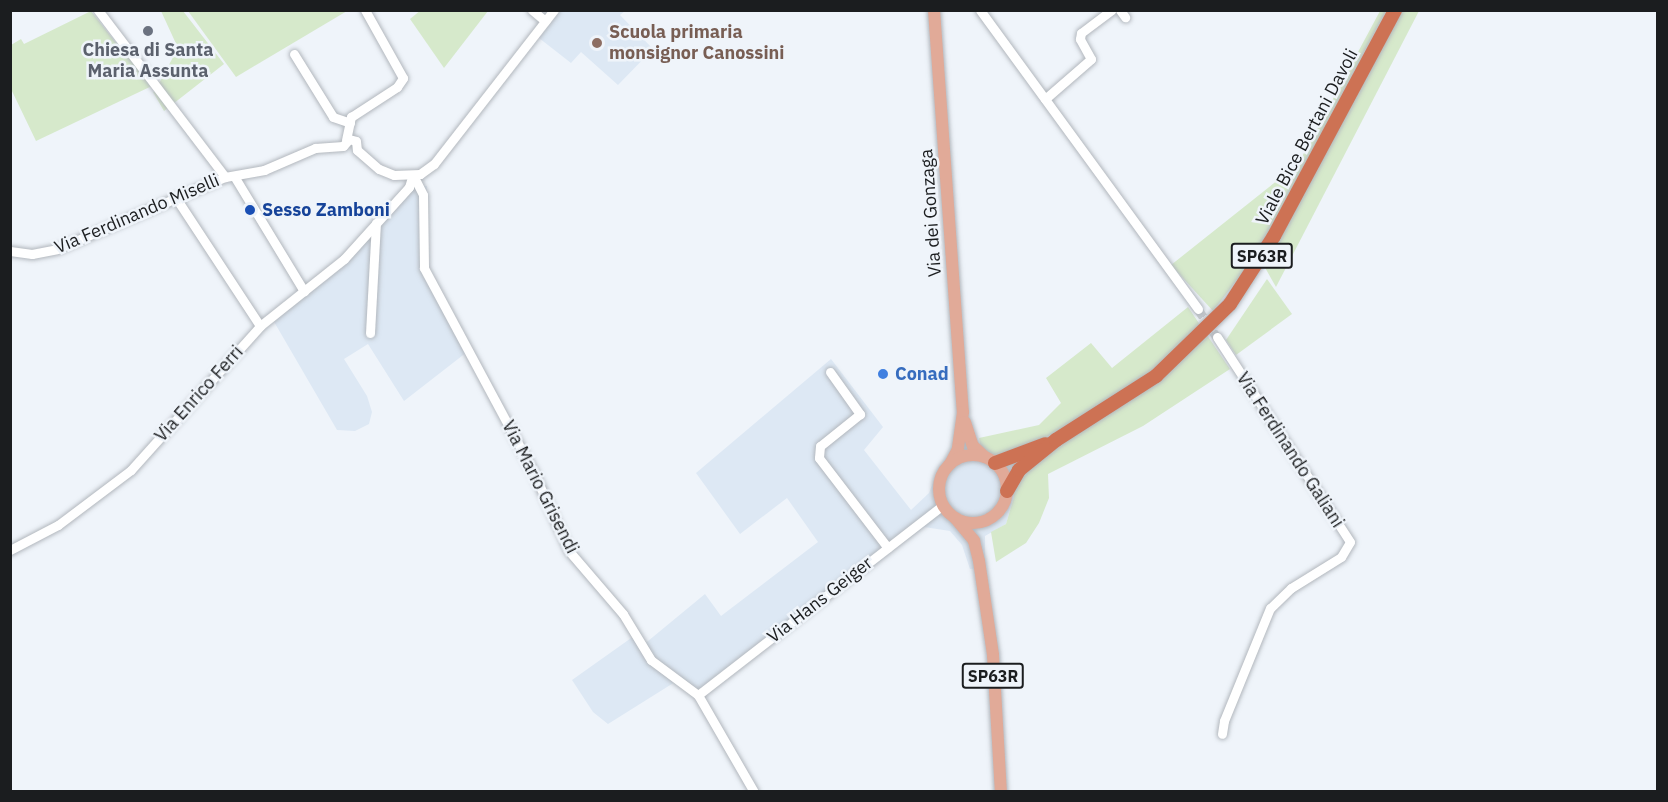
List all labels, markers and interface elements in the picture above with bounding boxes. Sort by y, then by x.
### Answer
place label: Scuola primaria monsignor Canossini [609,22,784,64]
marker: Chiesa di Santa Maria Assunta [141,24,155,38]
marker: Scuola primaria monsignor Canossini [590,36,604,50]
place label: Chiesa di Santa Maria Assunta [83,40,213,82]
street label: Viale Bice Bertani Davoli [1251,45,1363,229]
street label: Via dei Gonzaga [916,148,946,278]
street label: Via Ferdinando Miselli [51,169,223,259]
place label: Sesso Zamboni [262,199,390,221]
marker: Sesso Zamboni [243,203,257,217]
road number: SP63R [1230,243,1294,269]
street label: Via Enrico Ferri [150,342,248,446]
place label: Conad [895,363,949,385]
marker: Conad [876,367,890,381]
street label: Via Ferdinando Galiani [1232,368,1348,532]
street label: Via Mario Grisendi [497,417,583,557]
street label: Via Hans Geiger [763,552,877,648]
road number: SP63R [962,663,1024,689]

